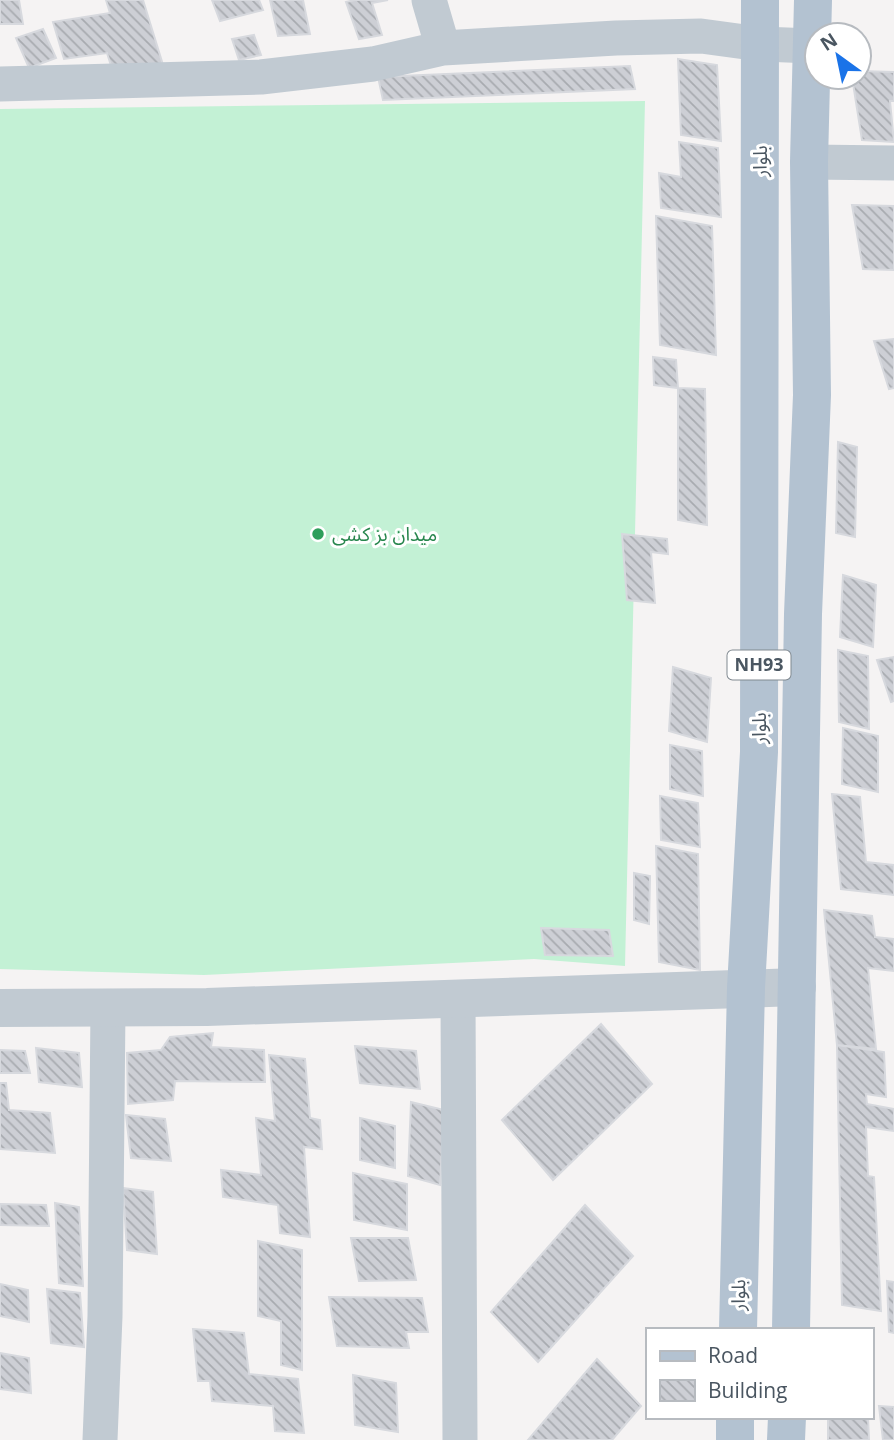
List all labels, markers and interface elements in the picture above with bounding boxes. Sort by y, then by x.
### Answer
north arrow [803,21,873,91]
text: N [815,27,842,57]
street label: بلوار [747,145,773,178]
place label: میدان بز کشی [332,521,437,547]
marker: میدان بز کشی [310,526,326,542]
road number: NH93 [728,650,790,680]
street label: بلوار [746,712,772,745]
street label: بلوار [725,1279,751,1312]
legend [646,1328,873,1419]
text: Road [708,1341,758,1369]
text: Building [708,1376,787,1404]

